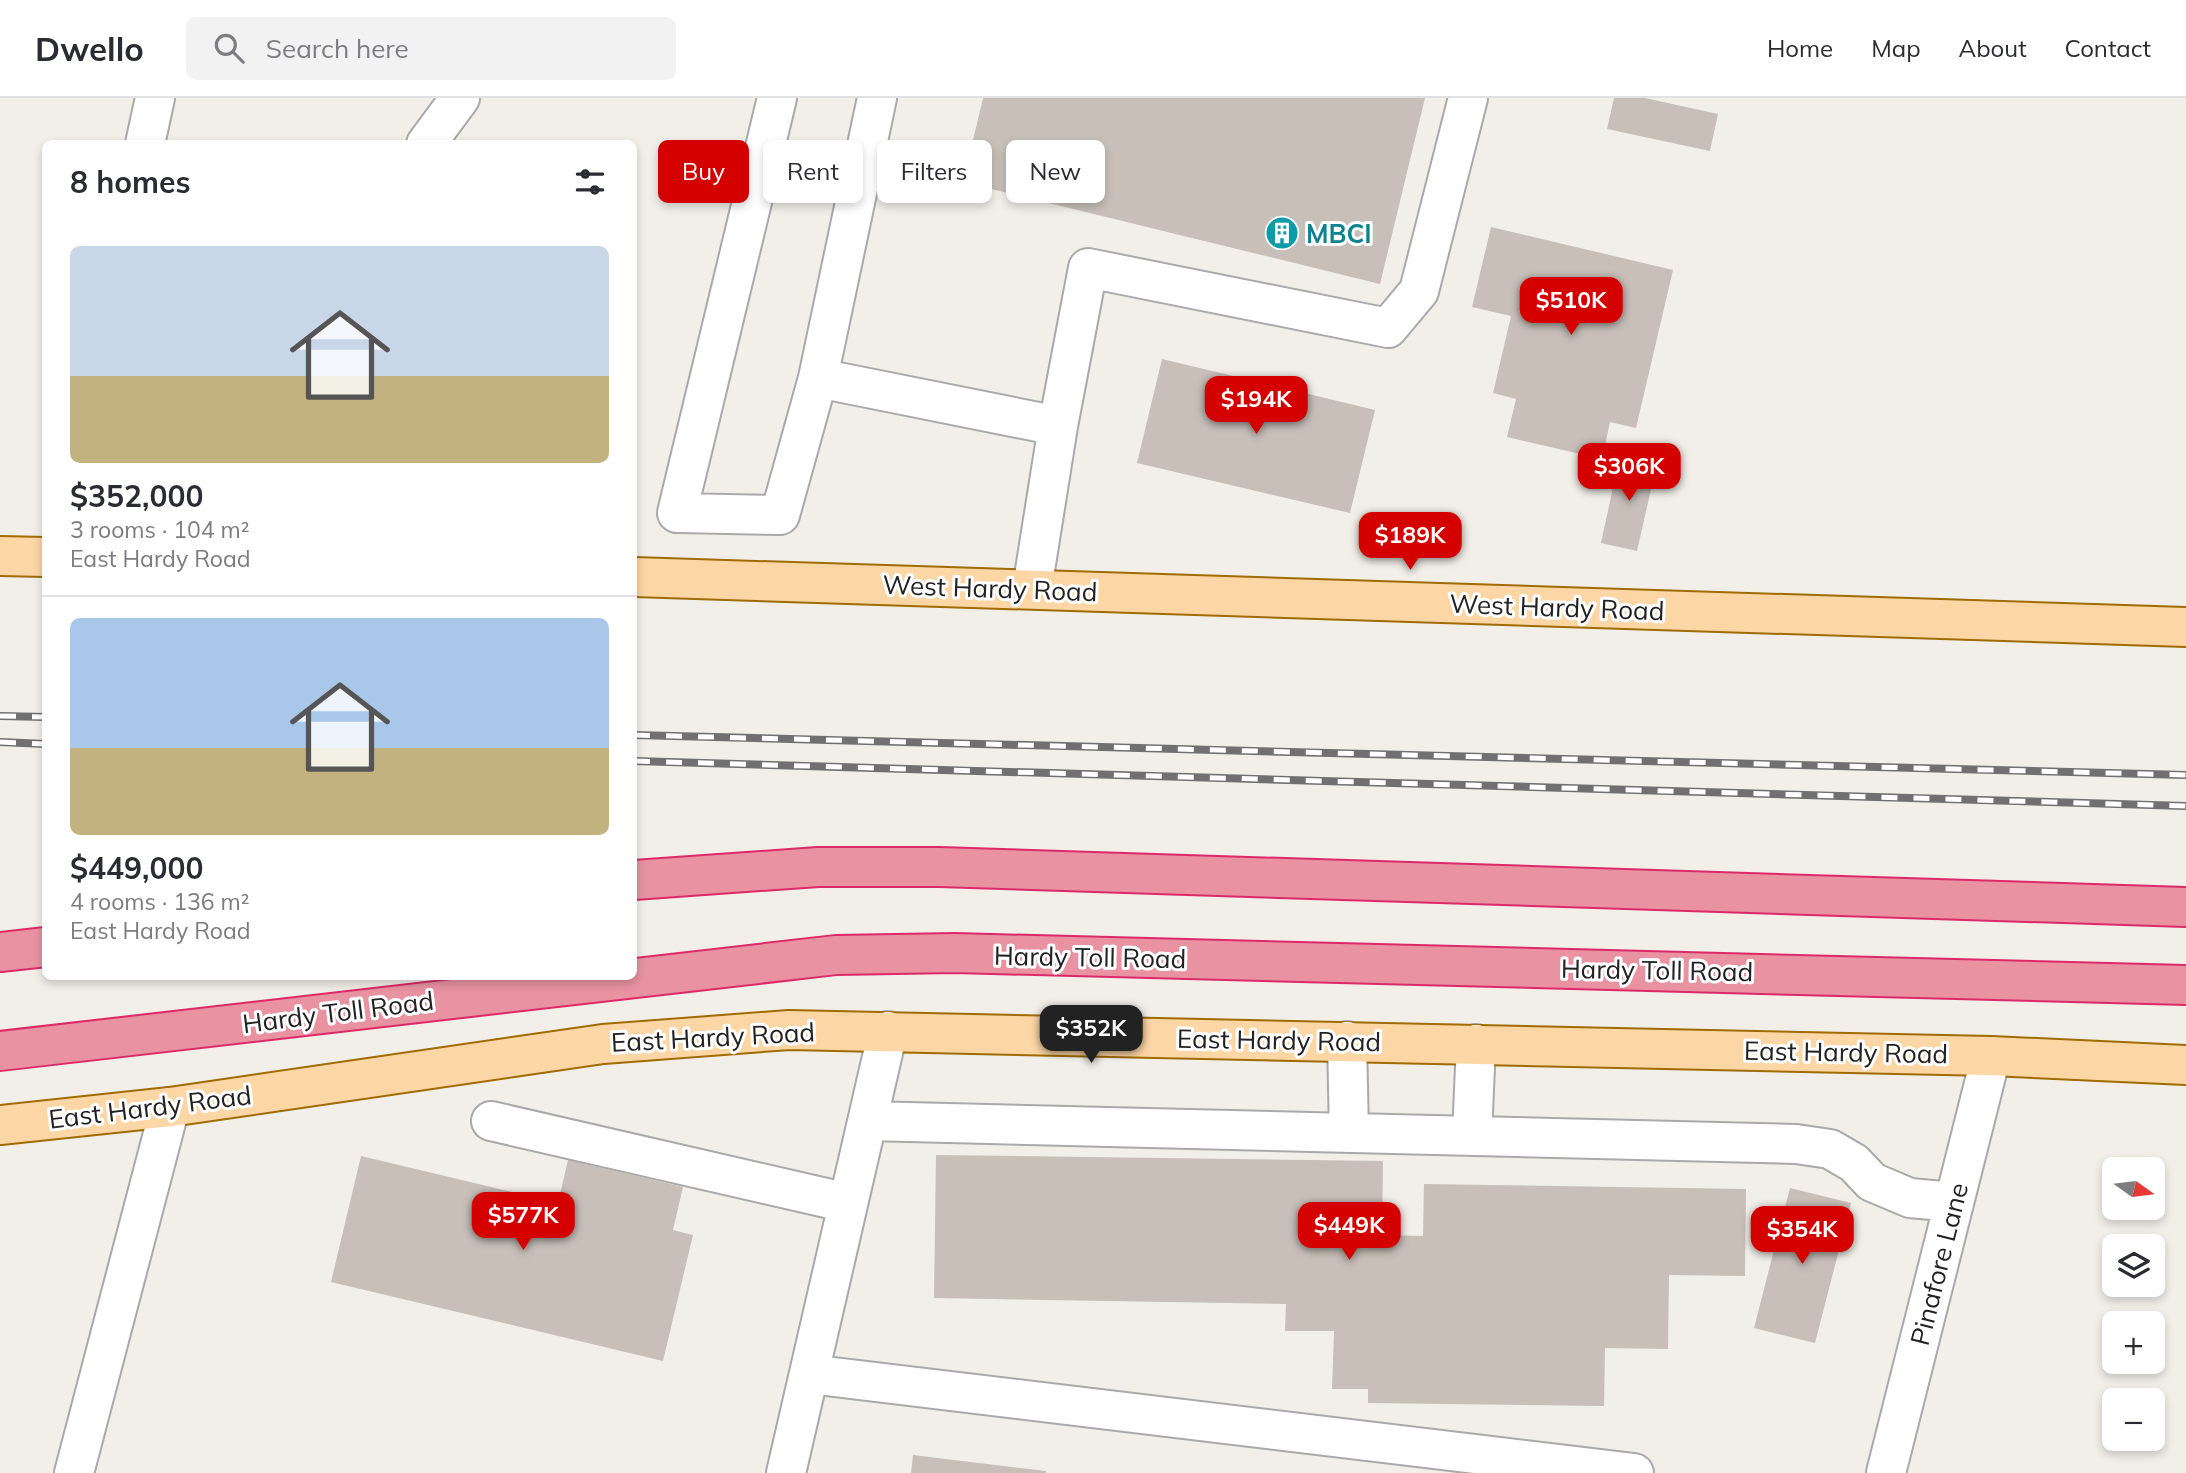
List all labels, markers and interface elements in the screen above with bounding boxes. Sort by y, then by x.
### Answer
search box [186,17,676,80]
text: Dwello [35,28,144,69]
icon: search [210,29,248,67]
text: Search here [266,32,409,65]
text: Home [1767,33,1833,63]
text: Map [1871,33,1921,63]
text: About [1959,33,2027,63]
text: Contact [2065,33,2151,63]
chip: Buy [658,140,749,203]
chip: Rent [763,140,863,203]
chip: Filters [877,140,992,203]
chip: New [1006,140,1105,203]
text: 8 homes [70,163,191,201]
icon: filters [571,163,609,201]
building icon: MBCI [1263,214,1301,252]
place label: MBCI [1306,217,1372,250]
pin: $510K [1522,278,1620,337]
text: $510K [1536,285,1606,314]
icon: home [277,292,403,418]
pin: $194K [1207,376,1305,436]
text: $194K [1221,384,1291,413]
pin: $306K [1580,444,1678,503]
text: $306K [1594,451,1664,480]
text: $352,000 [70,477,203,515]
pin: $189K [1361,512,1459,572]
text: 3 rooms · 104 m² [70,515,250,544]
text: $189K [1375,520,1445,549]
text: East Hardy Road [70,544,251,573]
street label: West Hardy Road [882,568,1098,608]
street label: West Hardy Road [1449,587,1665,627]
icon: home [277,664,403,790]
text: $449,000 [70,849,203,887]
text: 4 rooms · 136 m² [70,887,250,916]
text: East Hardy Road [70,916,251,945]
street label: Hardy Toll Road [994,939,1186,975]
street label: Hardy Toll Road [1561,952,1753,988]
street label: Hardy Toll Road [240,984,436,1040]
pin: $352K [1042,1006,1140,1065]
text: $352K [1056,1013,1126,1042]
street label: East Hardy Road [610,1015,816,1059]
street label: East Hardy Road [1177,1022,1381,1058]
street label: East Hardy Road [1744,1034,1948,1070]
street label: East Hardy Road [47,1078,253,1136]
north arrow [2102,1157,2165,1220]
map controls [2102,1157,2165,1451]
street label: Pinafore Lane [1903,1179,1975,1349]
pin: $577K [474,1192,572,1252]
text: $577K [488,1200,558,1229]
pin: $449K [1300,1202,1398,1262]
pin: $354K [1753,1206,1851,1266]
text: $449K [1314,1210,1384,1239]
text: $354K [1767,1214,1837,1243]
button: layers [2102,1234,2165,1297]
button: + [2102,1311,2165,1374]
button: − [2102,1388,2165,1451]

